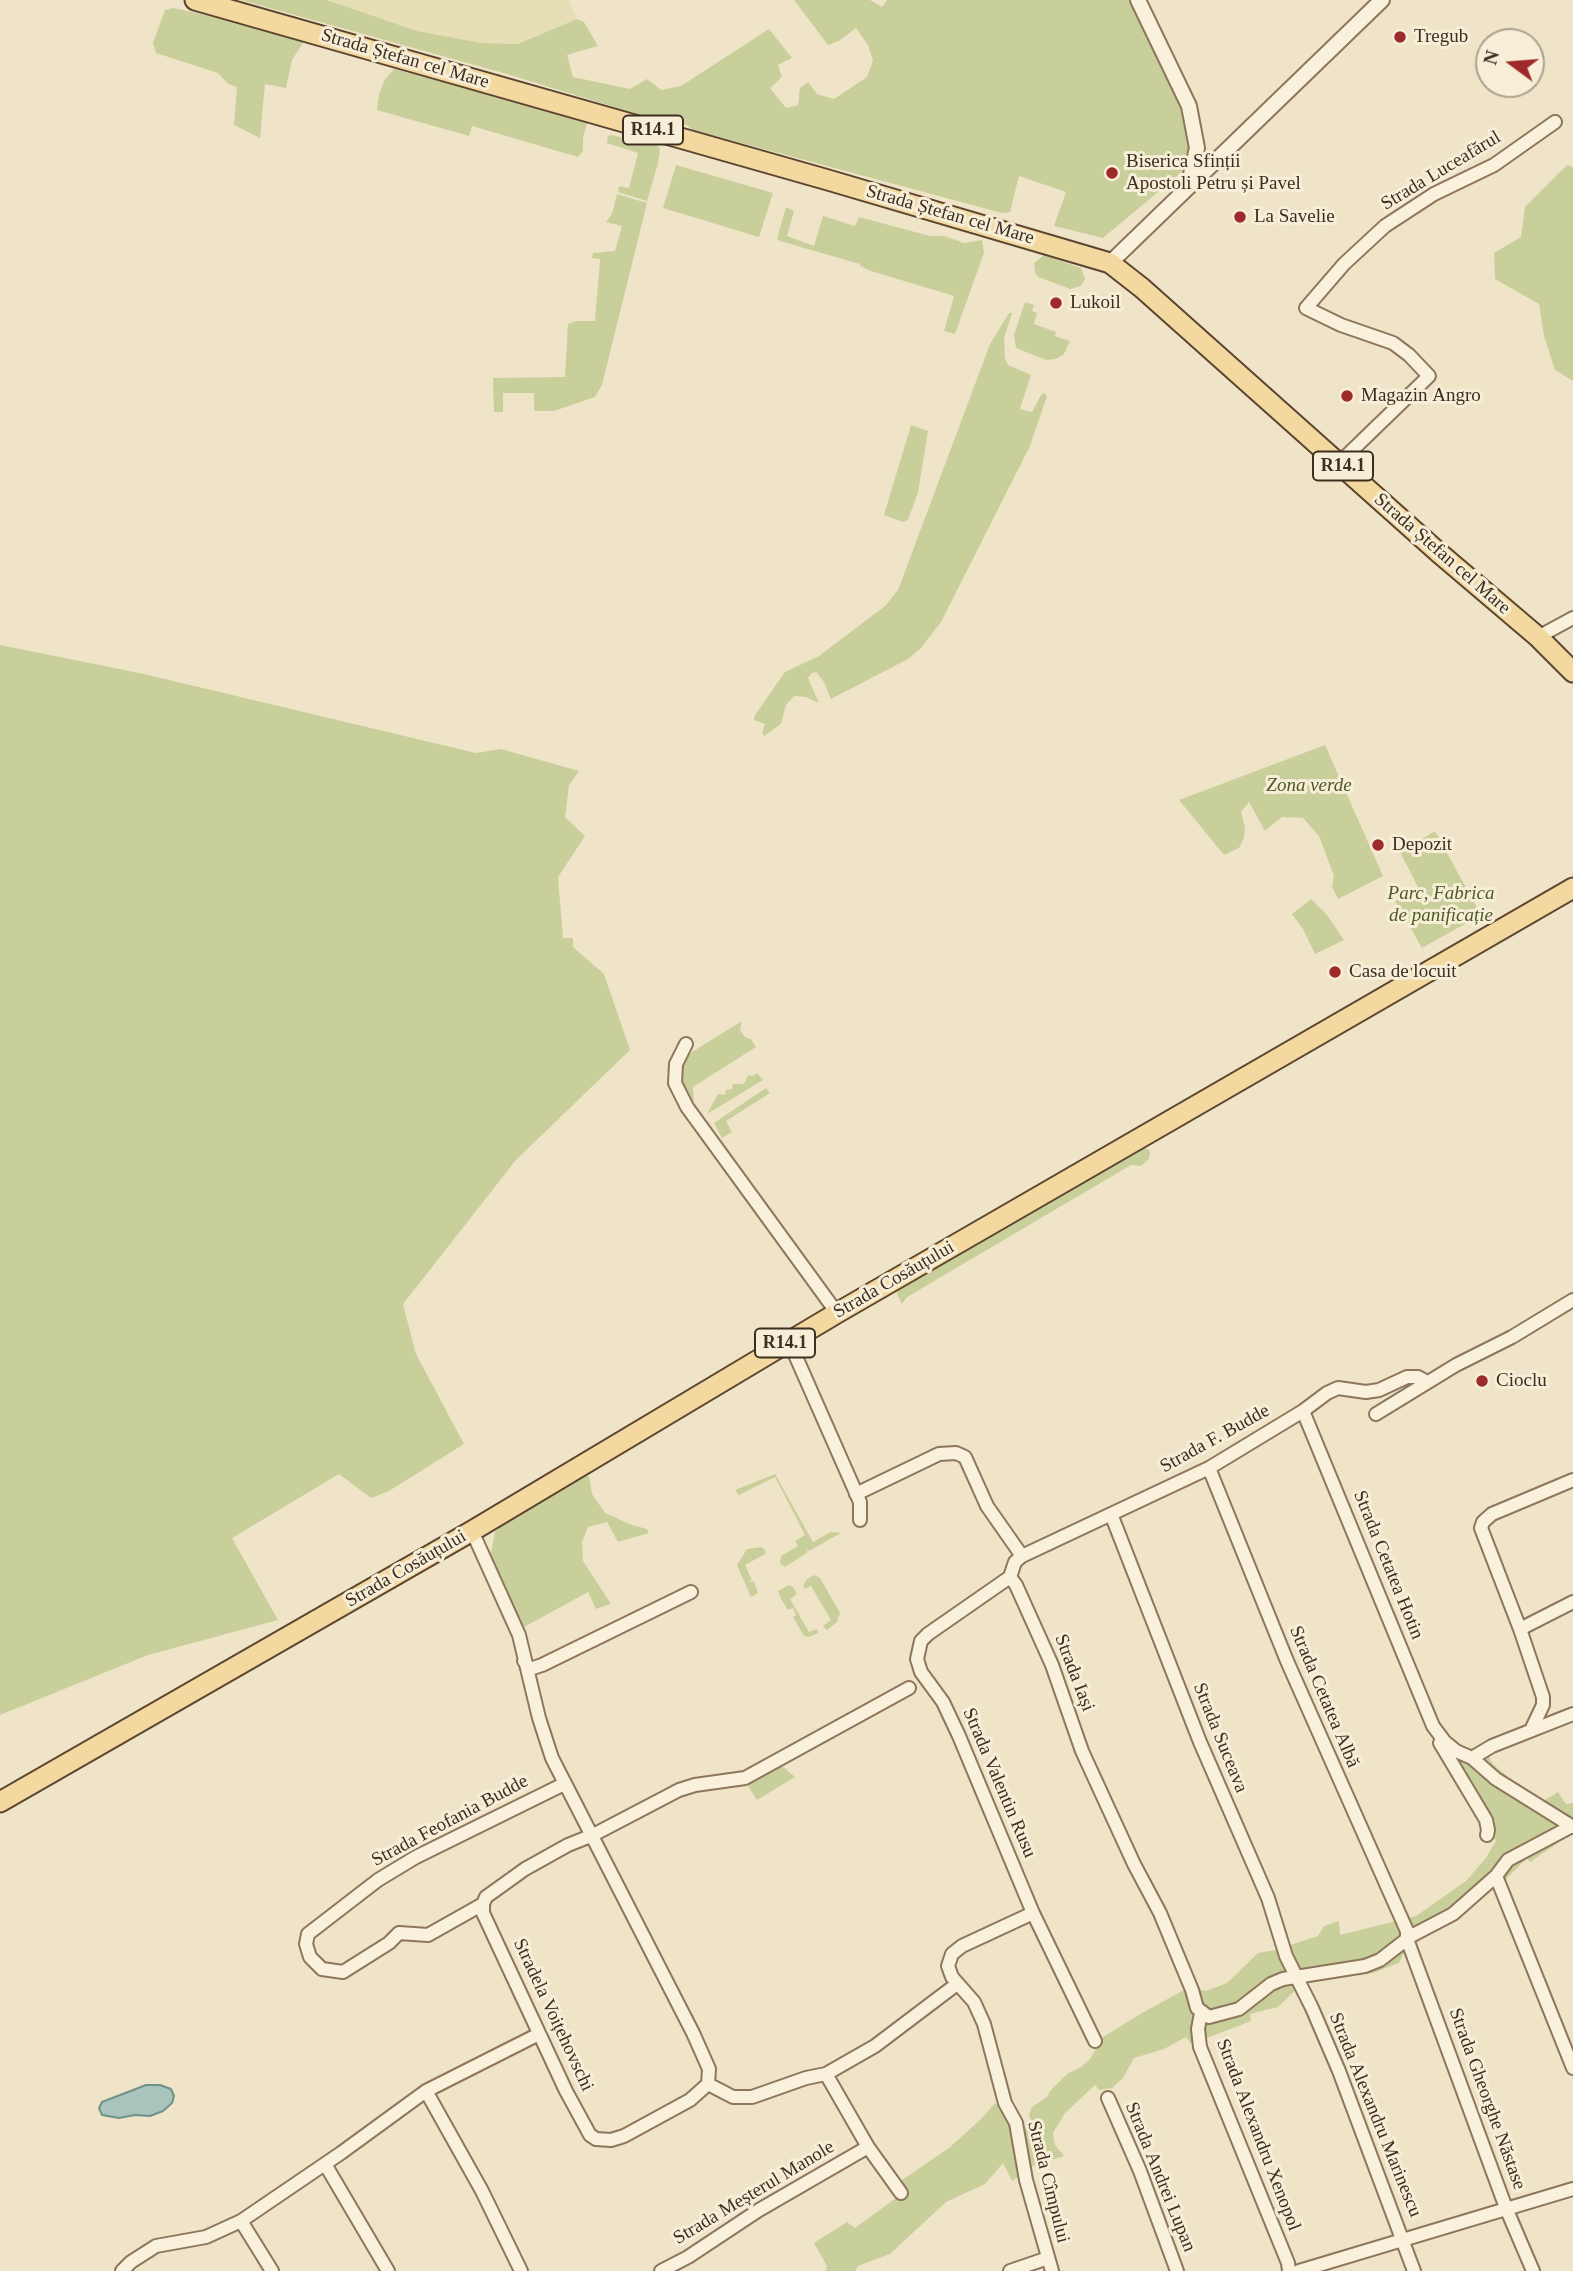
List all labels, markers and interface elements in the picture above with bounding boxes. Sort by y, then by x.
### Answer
street label: Strada Ștefan cel Mare [318,24,492,94]
place label: Tregub [1414,26,1468,48]
north arrow [1475,28,1545,98]
marker: Tregub [1392,29,1408,45]
text: N [1479,48,1503,67]
road number: R14.1 [623,116,683,145]
street label: Strada Luceafărul [1377,126,1505,216]
place label: Biserica Sfinții Apostoli Petru și Pavel [1126,151,1301,195]
marker: Biserica Sfinții Apostoli Petru și Pavel [1104,165,1120,181]
street label: Strada Ștefan cel Mare [863,180,1037,250]
place label: La Savelie [1254,206,1335,228]
marker: La Savelie [1232,209,1248,225]
place label: Lukoil [1070,292,1121,314]
marker: Lukoil [1048,295,1064,311]
place label: Magazin Angro [1361,385,1481,407]
marker: Magazin Angro [1339,388,1355,404]
road number: R14.1 [1313,452,1373,480]
street label: Strada Ștefan cel Mare [1369,488,1515,620]
park label: Zona verde [1266,775,1352,797]
place label: Depozit [1392,834,1452,856]
marker: Depozit [1370,837,1386,853]
park label: Parc, Fabrica de panificație [1388,883,1494,927]
place label: Casa de locuit [1349,961,1457,983]
marker: Casa de locuit [1327,964,1343,980]
street label: Strada Cosăuțului [830,1236,958,1324]
road number: R14.1 [755,1328,815,1358]
place label: Cioclu [1496,1370,1547,1392]
marker: Cioclu [1474,1373,1490,1389]
street label: Strada F. Budde [1156,1400,1274,1478]
street label: Strada Cetatea Hotin [1348,1487,1428,1643]
street label: Strada Cosăuțului [342,1525,470,1613]
street label: Strada Cetatea Albă [1284,1623,1364,1771]
street label: Strada Iași [1049,1631,1099,1715]
street label: Strada Suceava [1188,1680,1252,1796]
street label: Strada Valentin Rusu [957,1705,1041,1861]
street label: Strada Feofania Budde [368,1770,532,1872]
street label: Stradela Voițehovschi [508,1935,598,2095]
street label: Strada Gheorghe Năstase [1444,2005,1530,2193]
street label: Strada Alexandru Marinescu [1324,2009,1426,2221]
street label: Strada Alexandru Xenopol [1211,2036,1305,2234]
street label: Strada Andrei Lupan [1120,2099,1200,2255]
street label: Strada Cîmpului [1022,2119,1074,2245]
street label: Strada Meșterul Manole [669,2136,839,2250]

